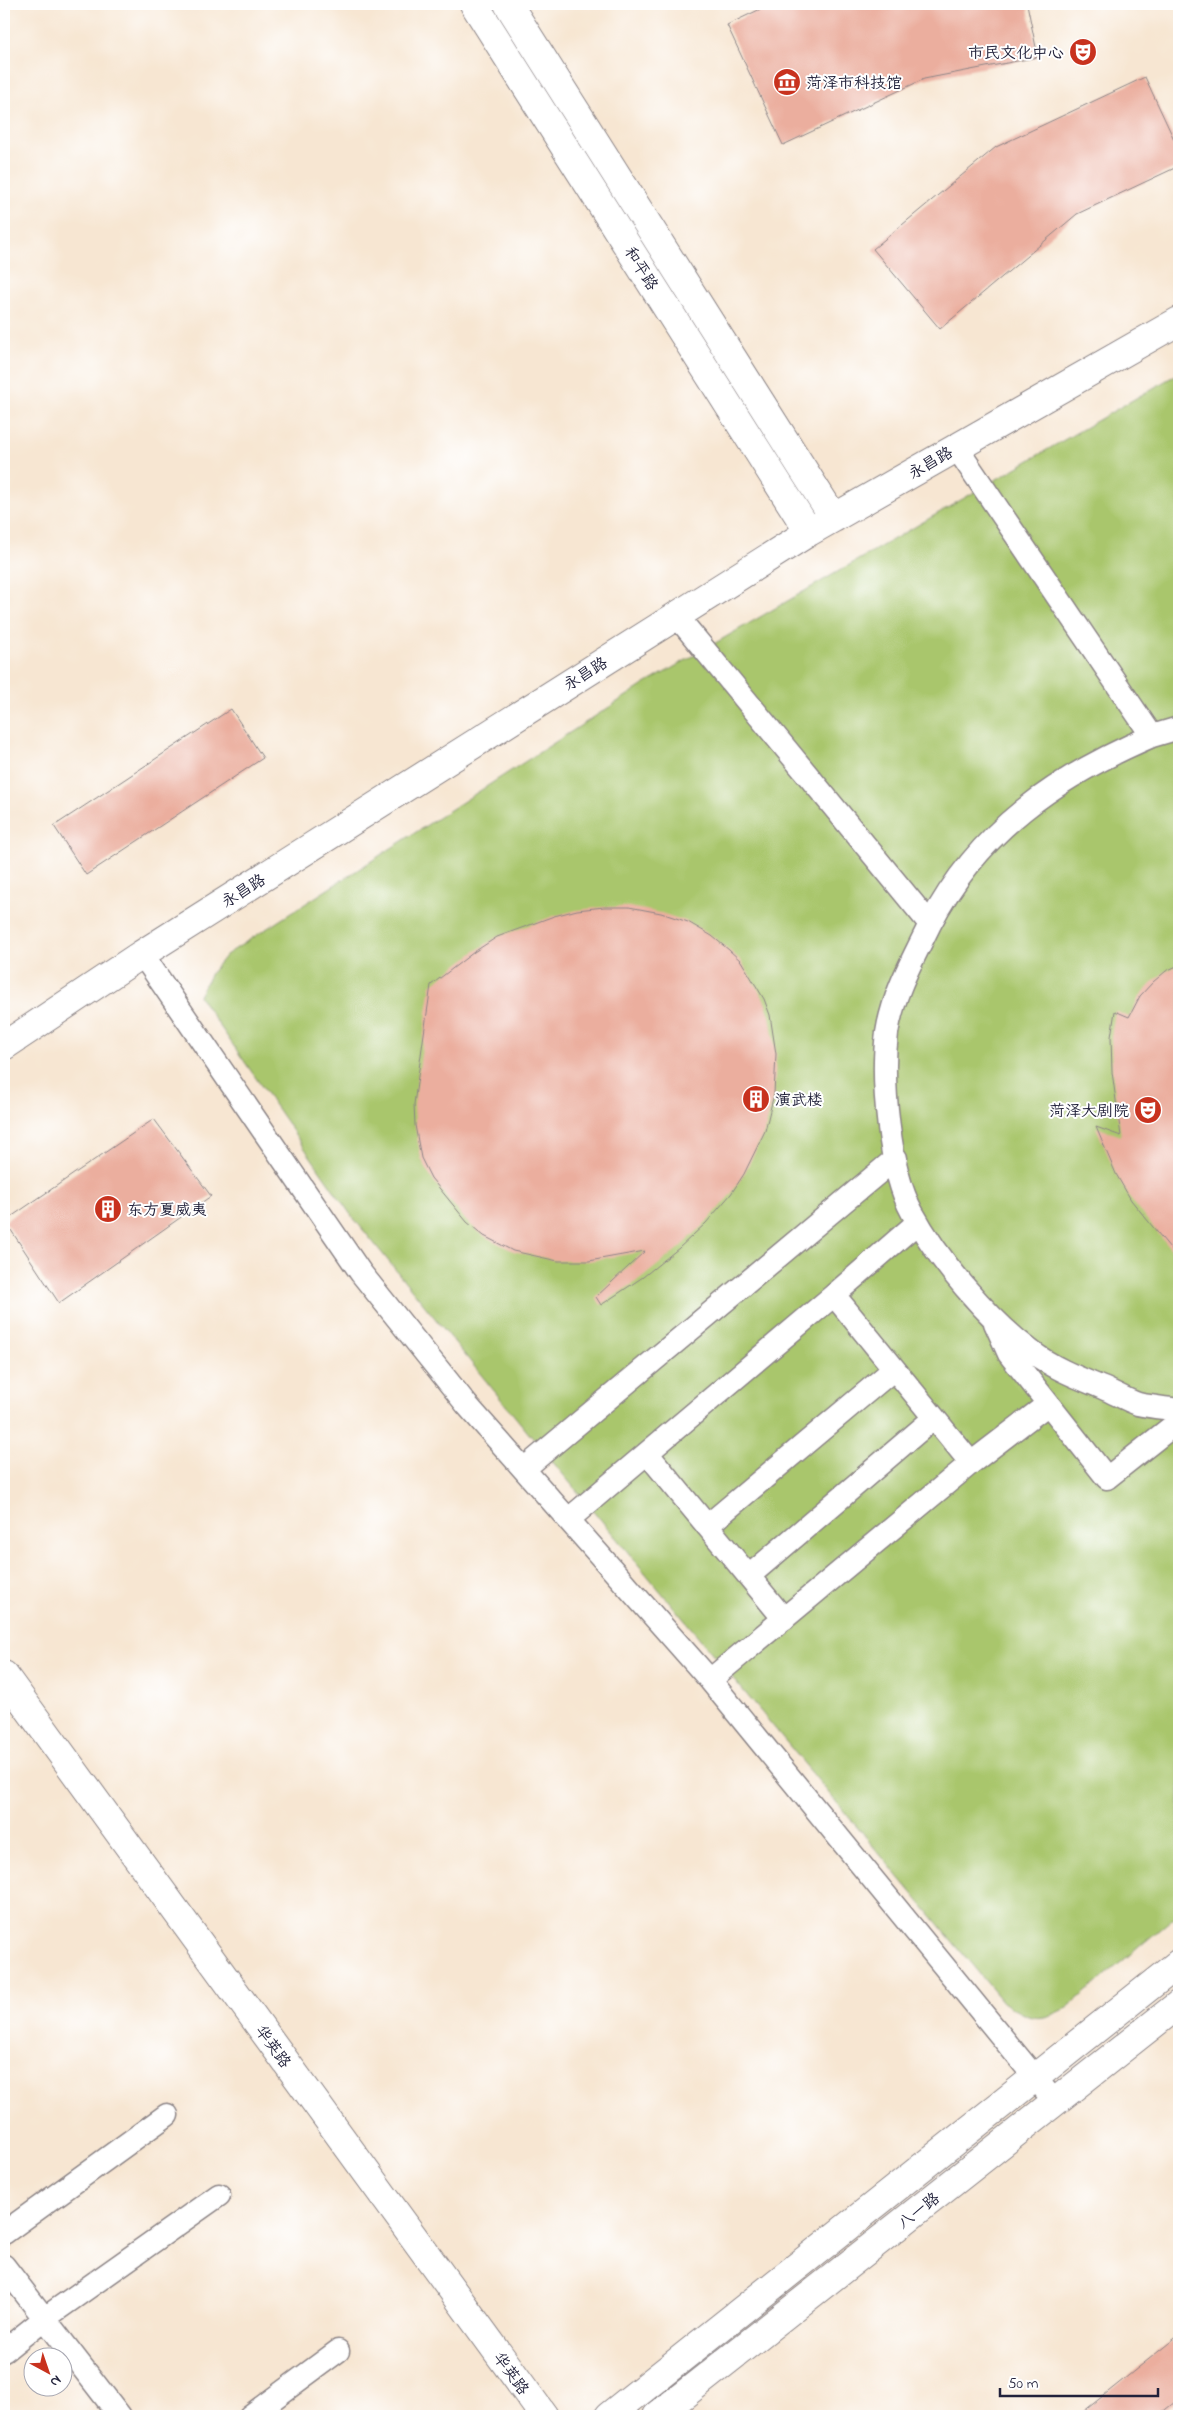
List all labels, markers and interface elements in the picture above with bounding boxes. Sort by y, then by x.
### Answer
theatre icon: 市民文化中心 [1068,37,1098,67]
place label: 市民文化中心 [968,42,1064,66]
museum icon: 菏泽市科技馆 [772,67,802,97]
place label: 菏泽市科技馆 [806,72,902,96]
street label: 和平路 [617,242,663,296]
street label: 永昌路 [904,441,958,486]
street label: 永昌路 [559,652,613,698]
street label: 永昌路 [217,869,271,915]
building icon: 演武楼 [741,1084,771,1114]
place label: 演武楼 [775,1089,823,1113]
theatre icon: 菏泽大剧院 [1133,1095,1163,1125]
place label: 菏泽大剧院 [1049,1100,1129,1124]
building icon: 东方夏威夷 [93,1194,123,1224]
place label: 东方夏威夷 [127,1199,207,1223]
street label: 华英路 [249,2021,296,2074]
street label: 八一路 [893,2187,946,2236]
north arrow [22,2348,72,2398]
street label: 华英路 [487,2348,534,2401]
scale bar [1000,2365,1158,2397]
text: N [45,2370,66,2392]
text: 50 m [1008,2373,1039,2395]

